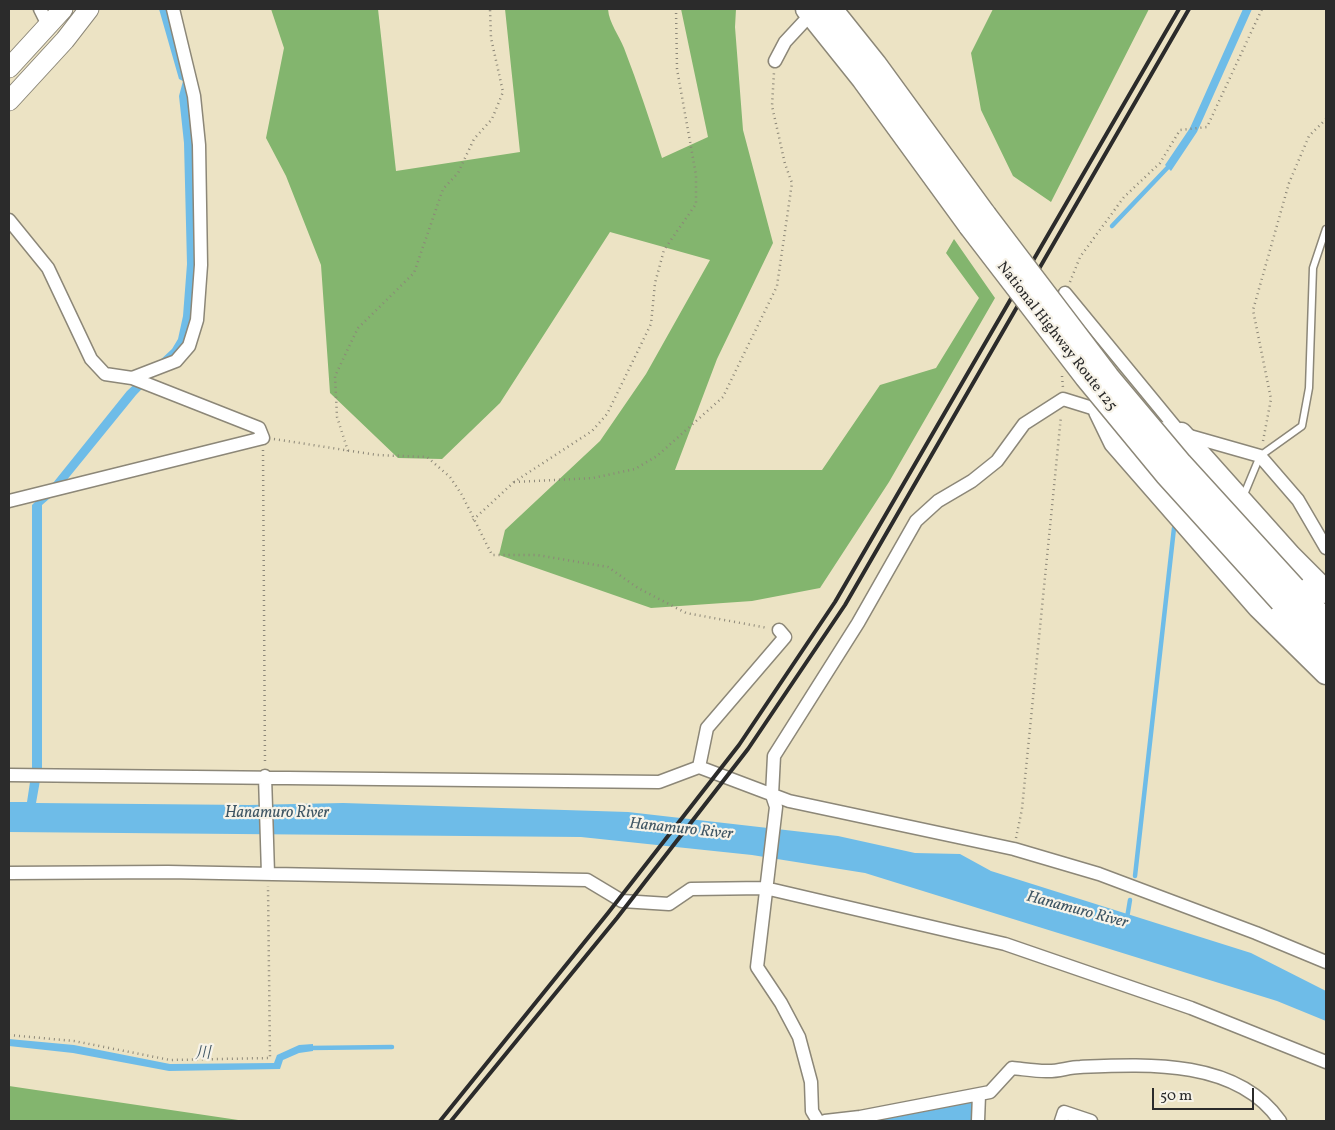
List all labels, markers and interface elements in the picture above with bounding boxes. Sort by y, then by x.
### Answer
street label: National Highway Route 125 [992,259,1120,415]
water label: Hanamuro River [225,804,329,824]
water label: Hanamuro River [628,815,734,845]
water label: Hanamuro River [1024,888,1130,934]
water label: 川 [195,1045,211,1065]
scale bar [1155,1078,1258,1110]
text: 50 m [1160,1086,1192,1107]

